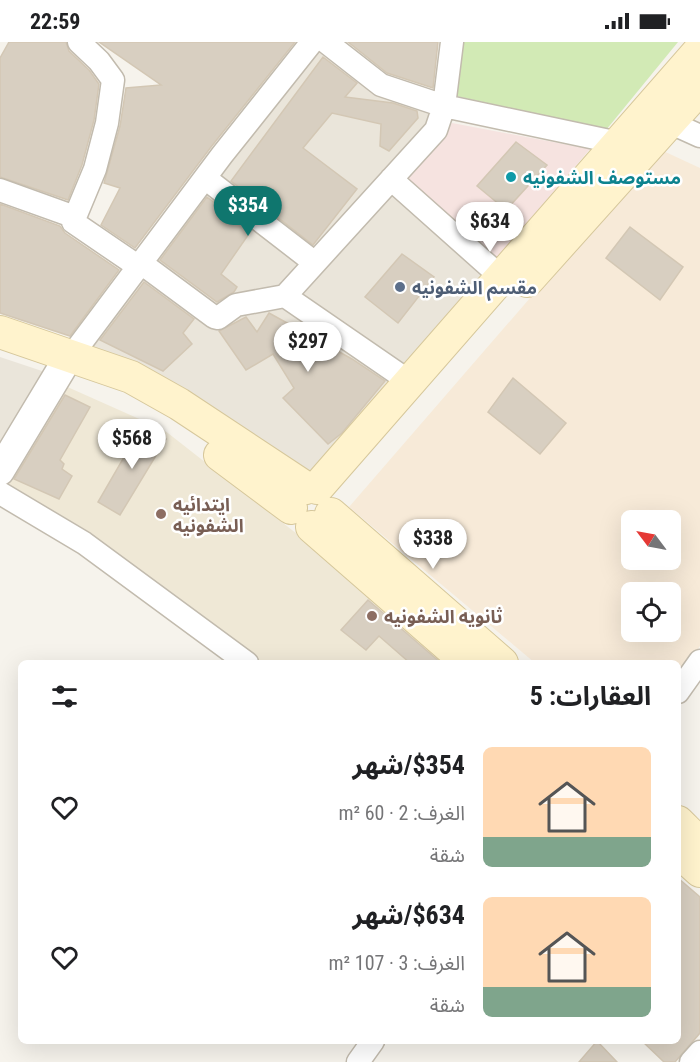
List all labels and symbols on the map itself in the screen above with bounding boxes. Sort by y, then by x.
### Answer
place label: مستوصف الشفونيه [523,167,681,188]
marker: مستوصف الشفونيه [504,170,518,184]
pin: $354 [212,186,284,237]
pin: $634 [454,202,526,253]
place label: مقسم الشفونيه [412,277,537,301]
marker: مقسم الشفونيه [393,280,407,294]
pin: $297 [272,322,344,373]
pin: $568 [96,419,168,470]
place label: ايتدائيه الشفونيه [173,494,244,536]
marker: ايتدائيه الشفونيه [154,507,168,521]
north arrow [621,510,681,570]
pin: $338 [397,519,469,570]
place label: ثانويه الشفونيه [384,606,503,627]
marker: ثانويه الشفونيه [365,609,379,623]

